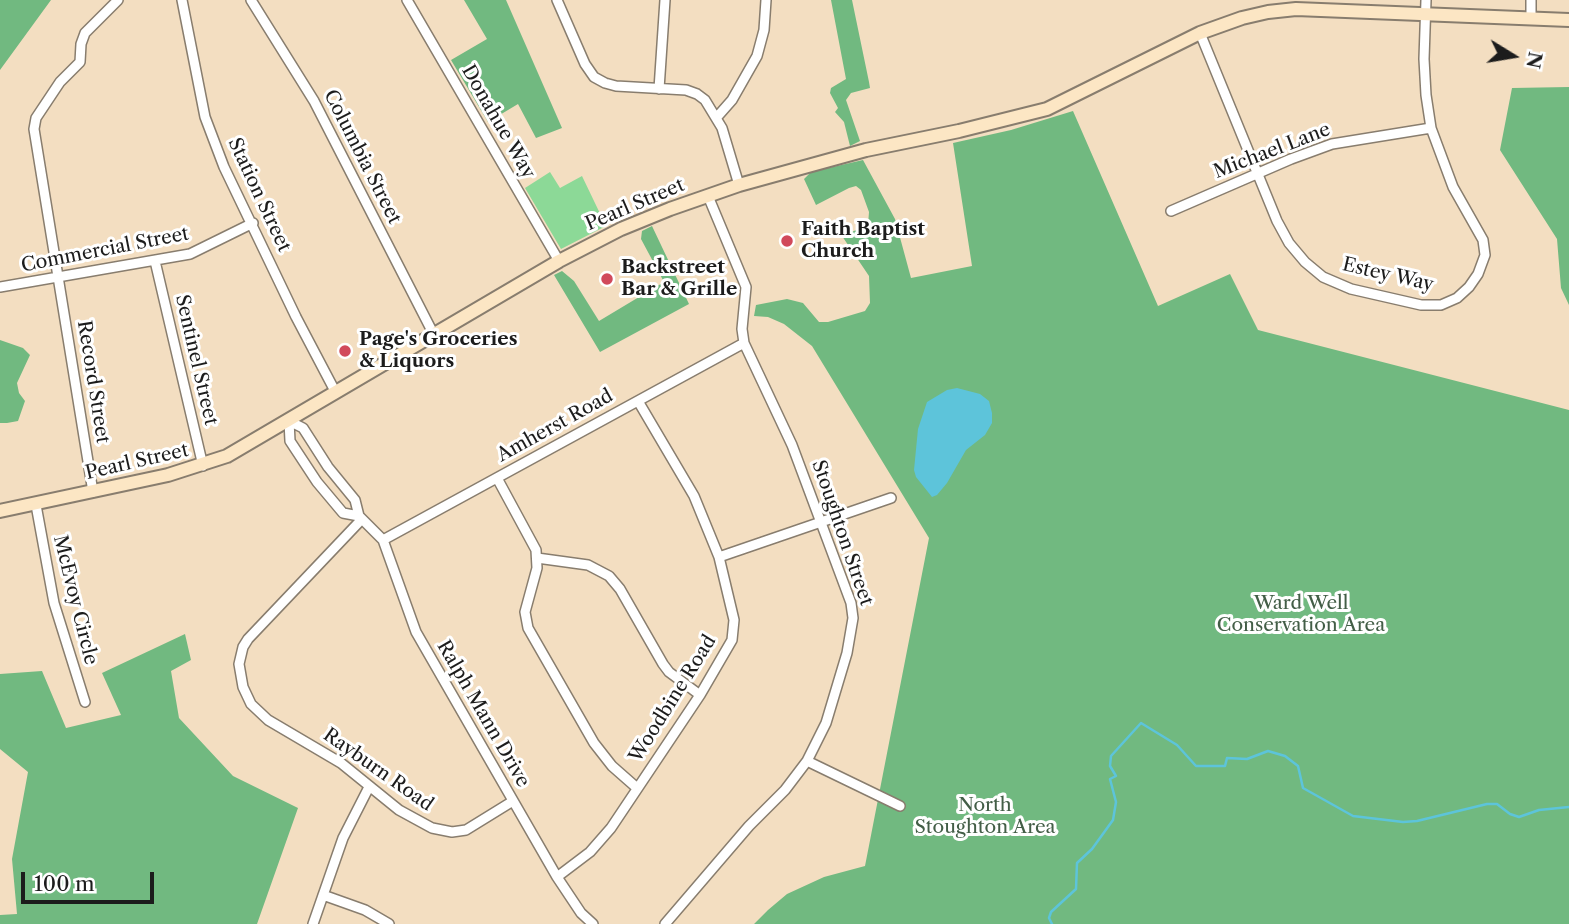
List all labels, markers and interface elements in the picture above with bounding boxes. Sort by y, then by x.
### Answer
north arrow [1478,21,1548,91]
text: N [1521,50,1547,70]
street label: Donahue Way [456,61,540,183]
street label: Columbia Street [318,86,406,228]
street label: Michael Lane [1210,118,1334,184]
street label: Station Street [223,134,295,256]
street label: Pearl Street [582,174,688,236]
place label: Faith Baptist Church [801,219,925,263]
street label: Commercial Street [19,223,191,277]
marker: Faith Baptist Church [779,233,795,249]
street label: Estey Way [1340,253,1436,297]
place label: Backstreet Bar & Grille [621,257,737,301]
marker: Backstreet Bar & Grille [599,271,615,287]
street label: Sentinel Street [170,292,222,428]
street label: Record Street [72,319,114,445]
place label: Page's Groceries & Liquors [359,329,517,373]
marker: Page's Groceries & Liquors [337,343,353,359]
street label: Amherst Road [493,385,617,467]
street label: Pearl Street [83,439,191,485]
street label: Stoughton Street [806,457,878,609]
street label: McEvoy Circle [48,533,102,667]
park label: Ward Well Conservation Area [1217,593,1385,637]
street label: Woodbine Road [625,631,721,767]
street label: Ralph Mann Drive [432,637,534,791]
street label: Rayburn Road [319,724,437,816]
park label: North Stoughton Area [914,795,1056,839]
scale bar [24,858,158,902]
text: 100 m [34,871,95,896]

